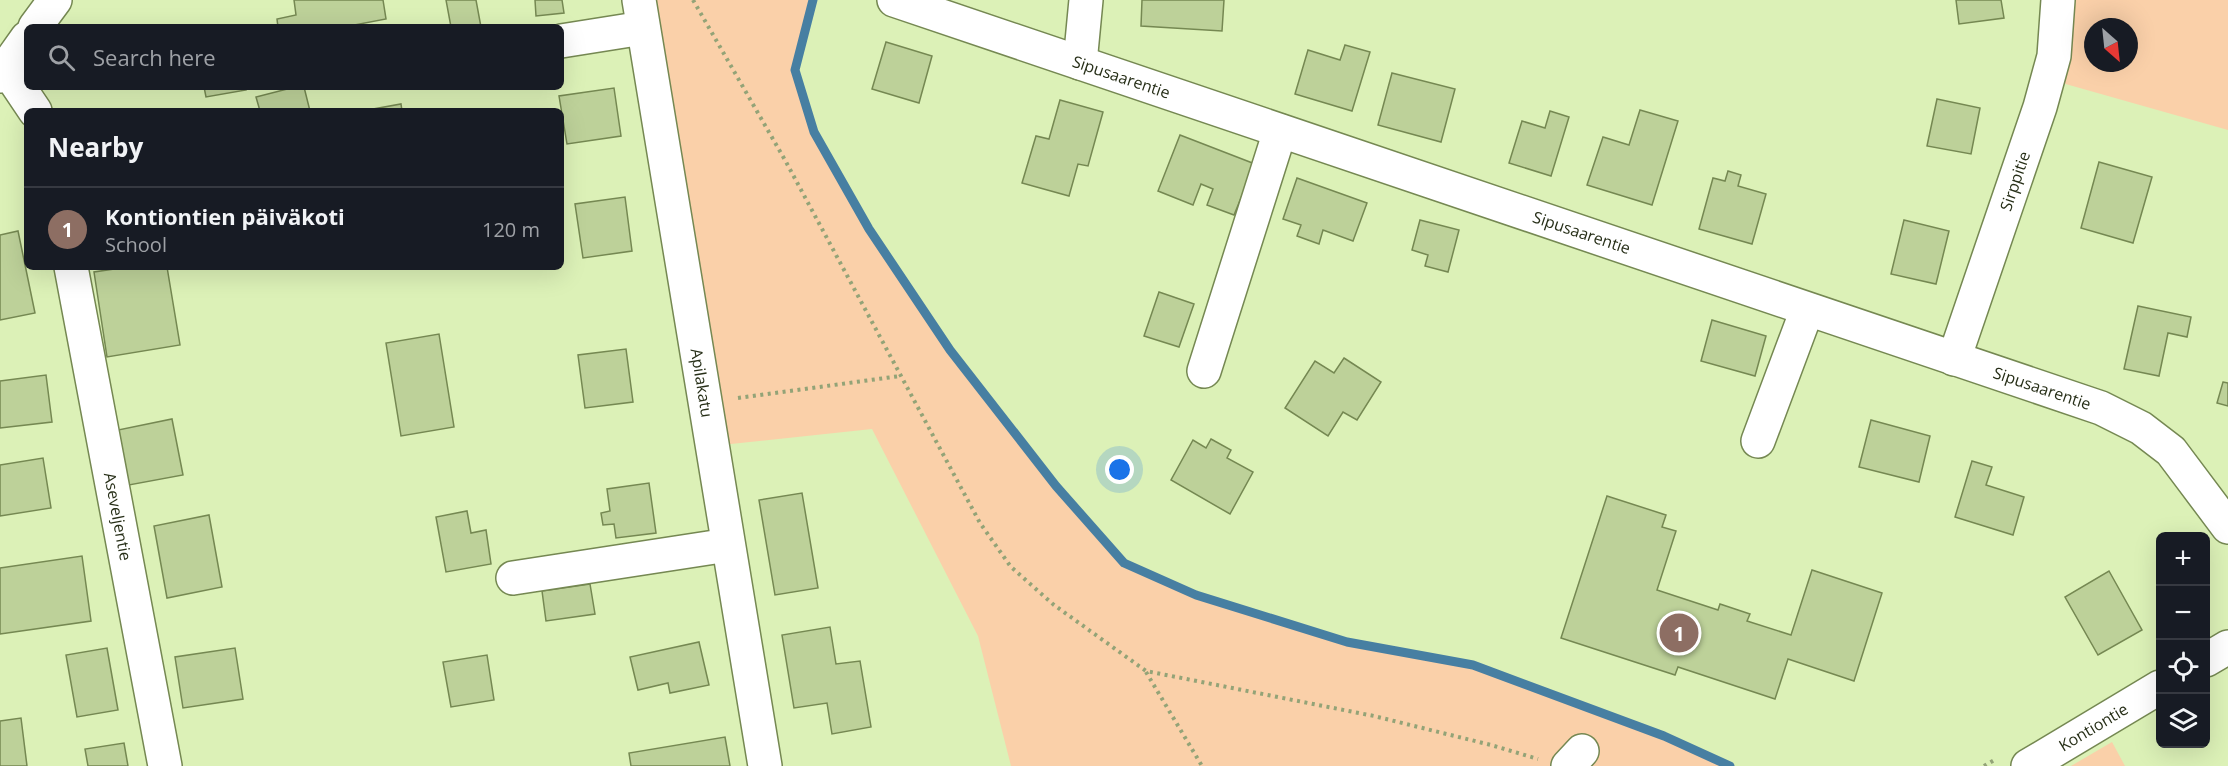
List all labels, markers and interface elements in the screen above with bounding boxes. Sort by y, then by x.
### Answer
north arrow [2084,18,2138,72]
search box [24,24,564,90]
icon: search [45,41,78,74]
text: Search here [93,42,216,72]
street label: Sipusaarentie [1070,50,1173,104]
text: Nearby [48,129,143,165]
street label: Sirppitie [1994,148,2035,214]
text: Kontiontien päiväkoti [105,201,345,231]
street label: Sipusaarentie [1530,206,1634,259]
text: 1 [62,216,73,243]
text: 120 m [482,216,540,243]
text: School [105,231,167,258]
street label: Apilakatu [685,347,718,419]
street label: Sipusaarentie [1990,361,2094,415]
your location [1105,455,1134,484]
street label: Aseveljentie [99,471,137,563]
map controls [2156,532,2210,748]
button: + [2156,532,2210,586]
button: − [2156,586,2210,640]
pin: 1 [1660,610,1698,656]
button: locate [2156,640,2210,694]
button: layers [2156,694,2210,748]
street label: Kontiontie [2054,698,2132,756]

